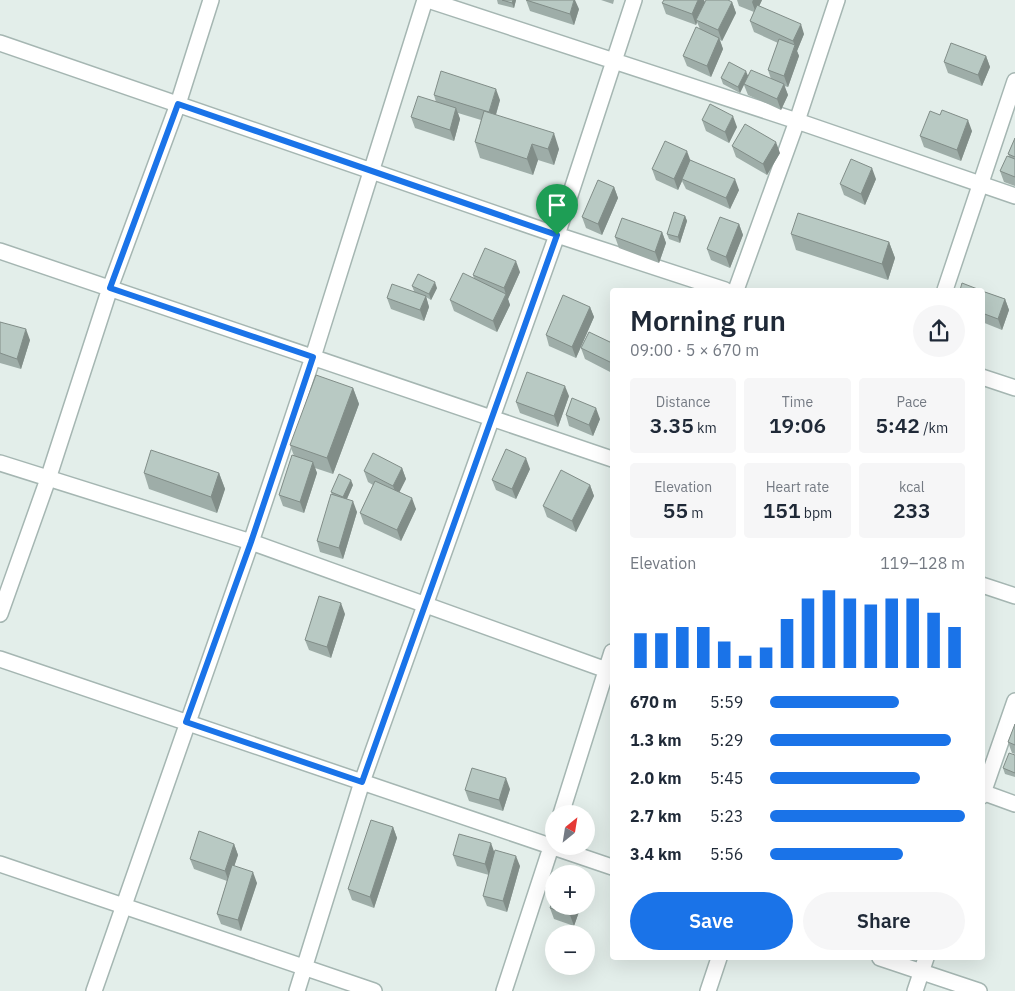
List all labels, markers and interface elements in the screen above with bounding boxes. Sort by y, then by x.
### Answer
pin [536,184,578,235]
icon: arrive [543,191,571,219]
text: Morning run [630,302,786,339]
button: share [913,305,965,357]
text: 09:00 · 5 × 670 m [630,340,759,360]
text: Distance [656,393,710,411]
text: Time [782,393,813,411]
text: Pace [897,393,927,411]
text: 3.35 [650,411,694,439]
text: 19:06 [769,411,826,439]
text: 5:42 [875,411,920,439]
text: km [694,419,717,437]
text: /km [920,419,948,437]
text: Elevation [654,478,712,496]
text: Heart rate [766,478,829,496]
text: kcal [899,478,925,496]
text: 55 [663,496,688,524]
text: 151 [763,496,801,524]
text: 233 [893,496,931,524]
text: m [688,504,704,522]
text: bpm [801,504,832,522]
text: Elevation [630,553,696,573]
text: 119–128 m [880,553,965,573]
text: 670 m [630,692,677,712]
text: 5:59 [710,692,743,712]
text: 1.3 km [630,730,681,750]
text: 5:29 [710,730,743,750]
text: 2.0 km [630,768,681,788]
text: 5:45 [710,768,743,788]
north arrow [545,805,595,855]
map controls [545,805,595,975]
text: 2.7 km [630,806,681,826]
text: 5:23 [710,806,743,826]
text: 3.4 km [630,844,681,864]
text: 5:56 [710,844,743,864]
button: + [545,865,595,915]
button: Save [630,892,793,950]
button: Share [803,892,965,950]
button: − [545,925,595,975]

